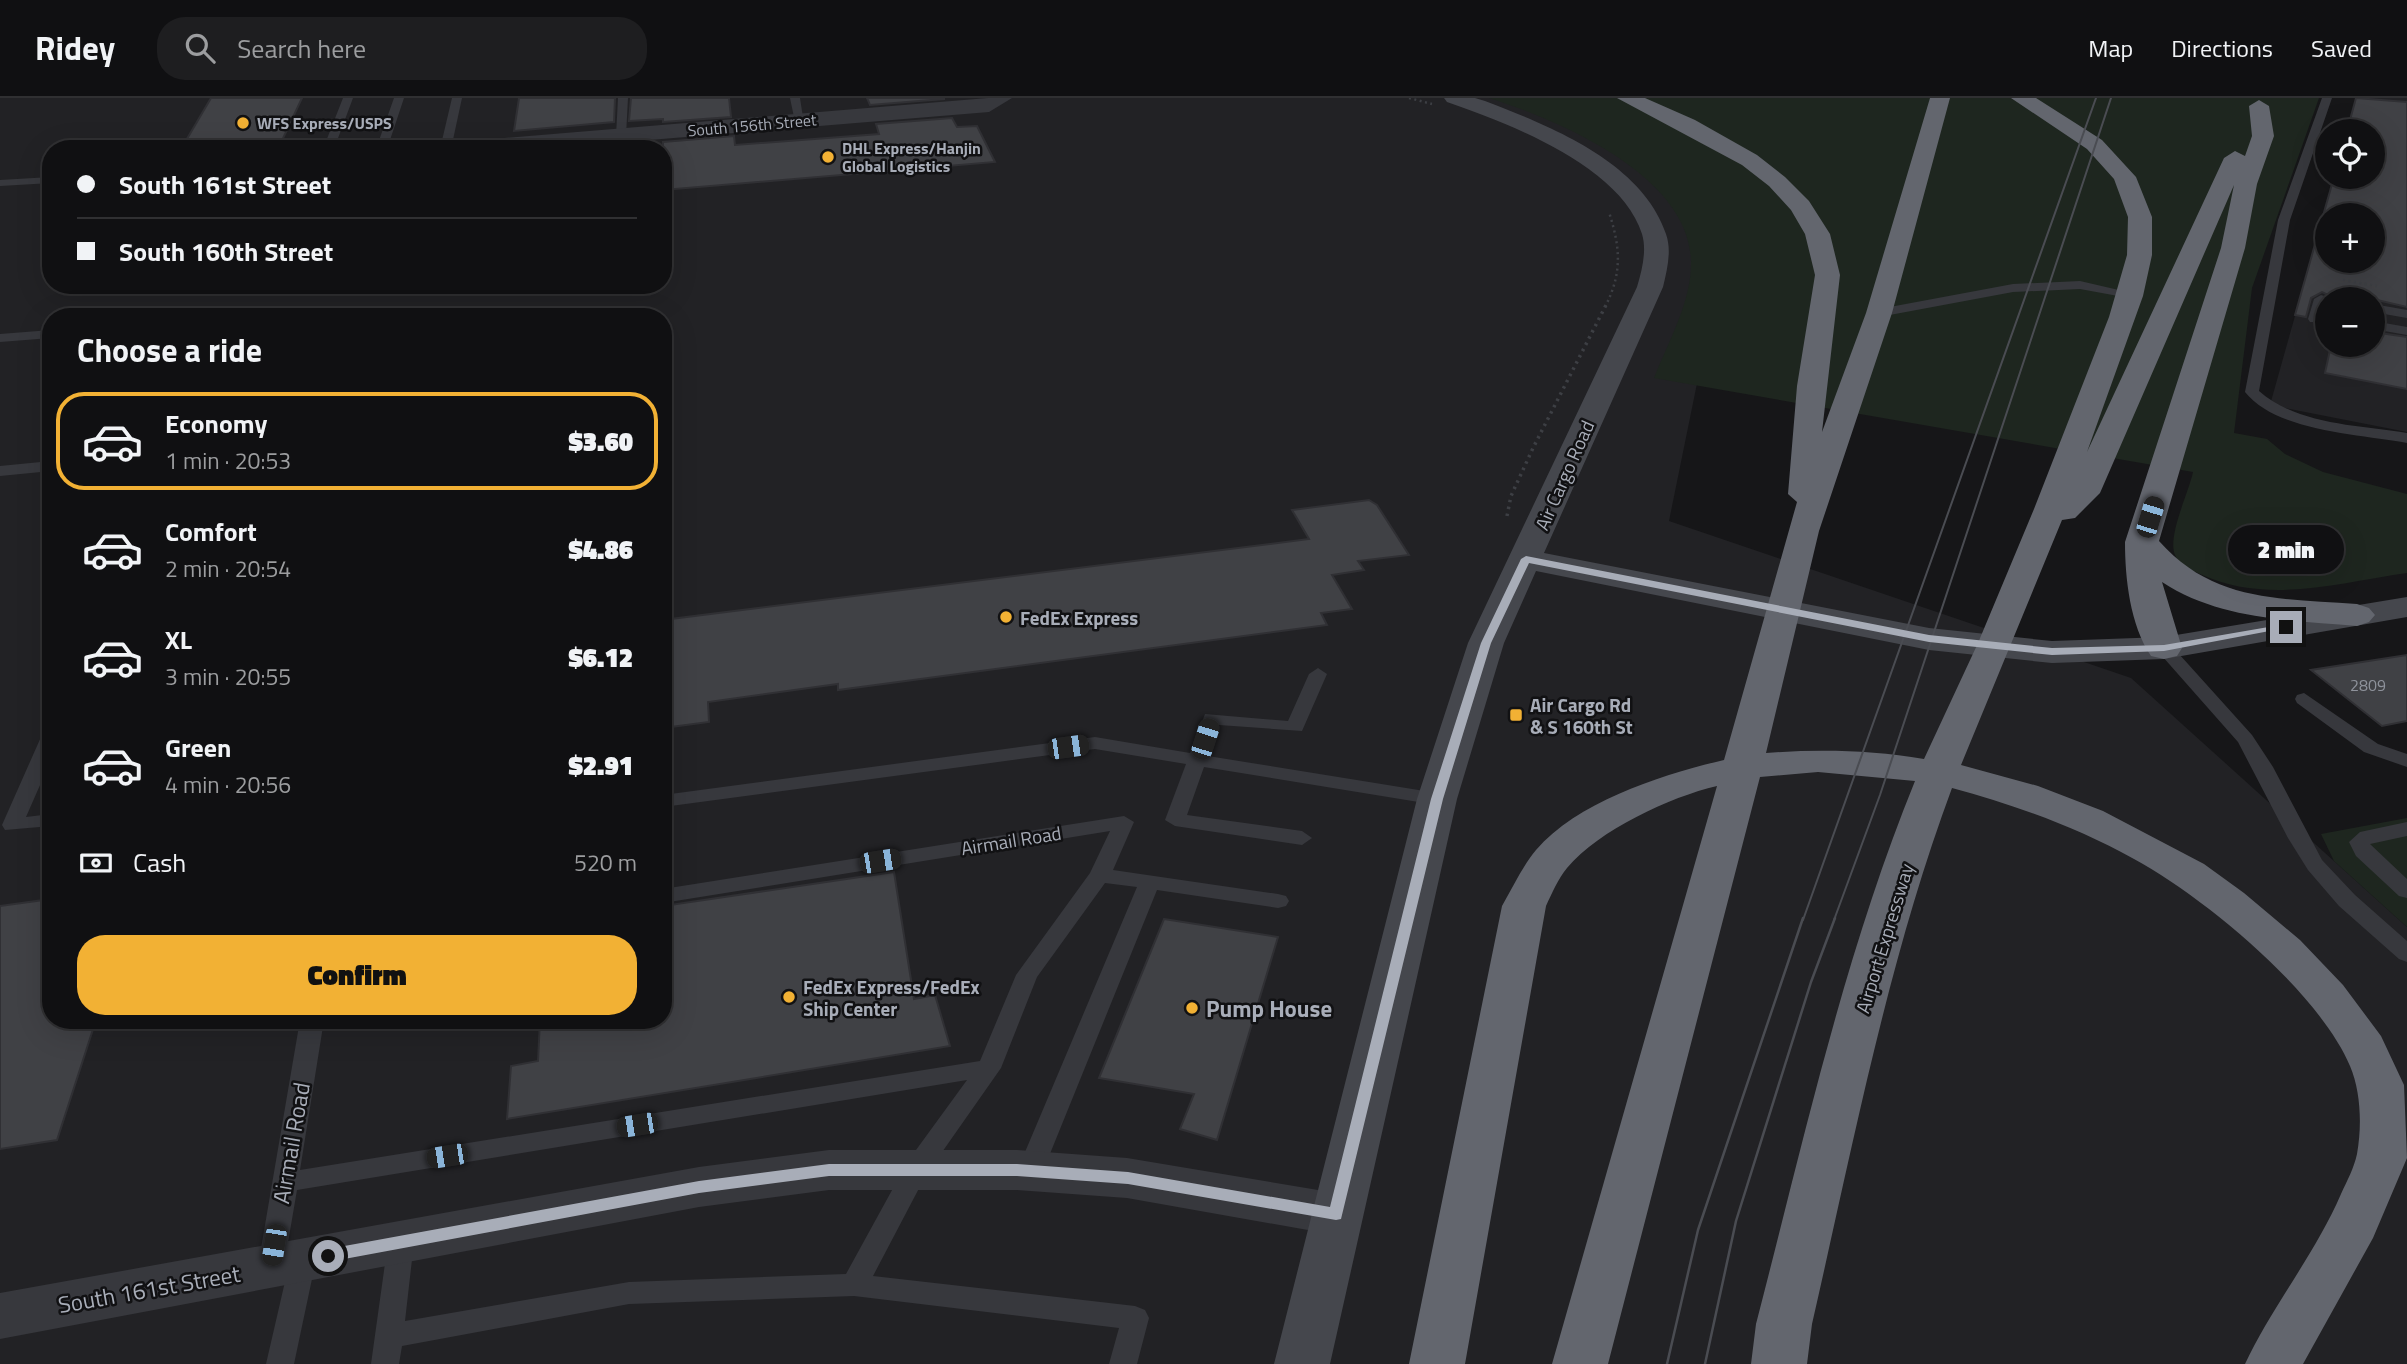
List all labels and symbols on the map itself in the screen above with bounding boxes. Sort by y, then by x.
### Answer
street label: South 156th Street [687,107,818,143]
place label: WFS Express/USPS [257,111,392,135]
marker: WFS Express/USPS [235,115,251,131]
place label: DHL Express/Hanjin Global Logistics [842,136,981,178]
marker: DHL Express/Hanjin Global Logistics [820,149,836,165]
street label: Air Cargo Road [1527,415,1601,535]
car [2134,494,2167,540]
callout: 2 min [2228,526,2344,574]
place label: FedEx Express [1020,603,1138,632]
marker: FedEx Express [998,609,1014,625]
route end [2270,611,2302,643]
house number: 2809 [2350,673,2386,697]
place label: Air Cargo Rd & S 160th St [1530,690,1633,741]
marker: Air Cargo Rd & S 160th St [1508,707,1524,723]
car [1189,716,1222,762]
car [1046,734,1091,760]
street label: Airmail Road [959,818,1063,862]
car [858,847,903,875]
street label: Airport Expressway [1847,860,1921,1016]
place label: FedEx Express/FedEx Ship Center [803,972,979,1023]
marker: FedEx Express/FedEx Ship Center [781,989,797,1005]
place label: Pump House [1206,991,1332,1026]
marker: Pump House [1184,1000,1200,1016]
street label: Airmail Road [263,1080,319,1206]
car [615,1111,660,1139]
car [425,1142,470,1170]
car [261,1223,288,1267]
route start [312,1240,344,1272]
street label: South 161st Street [55,1256,243,1322]

